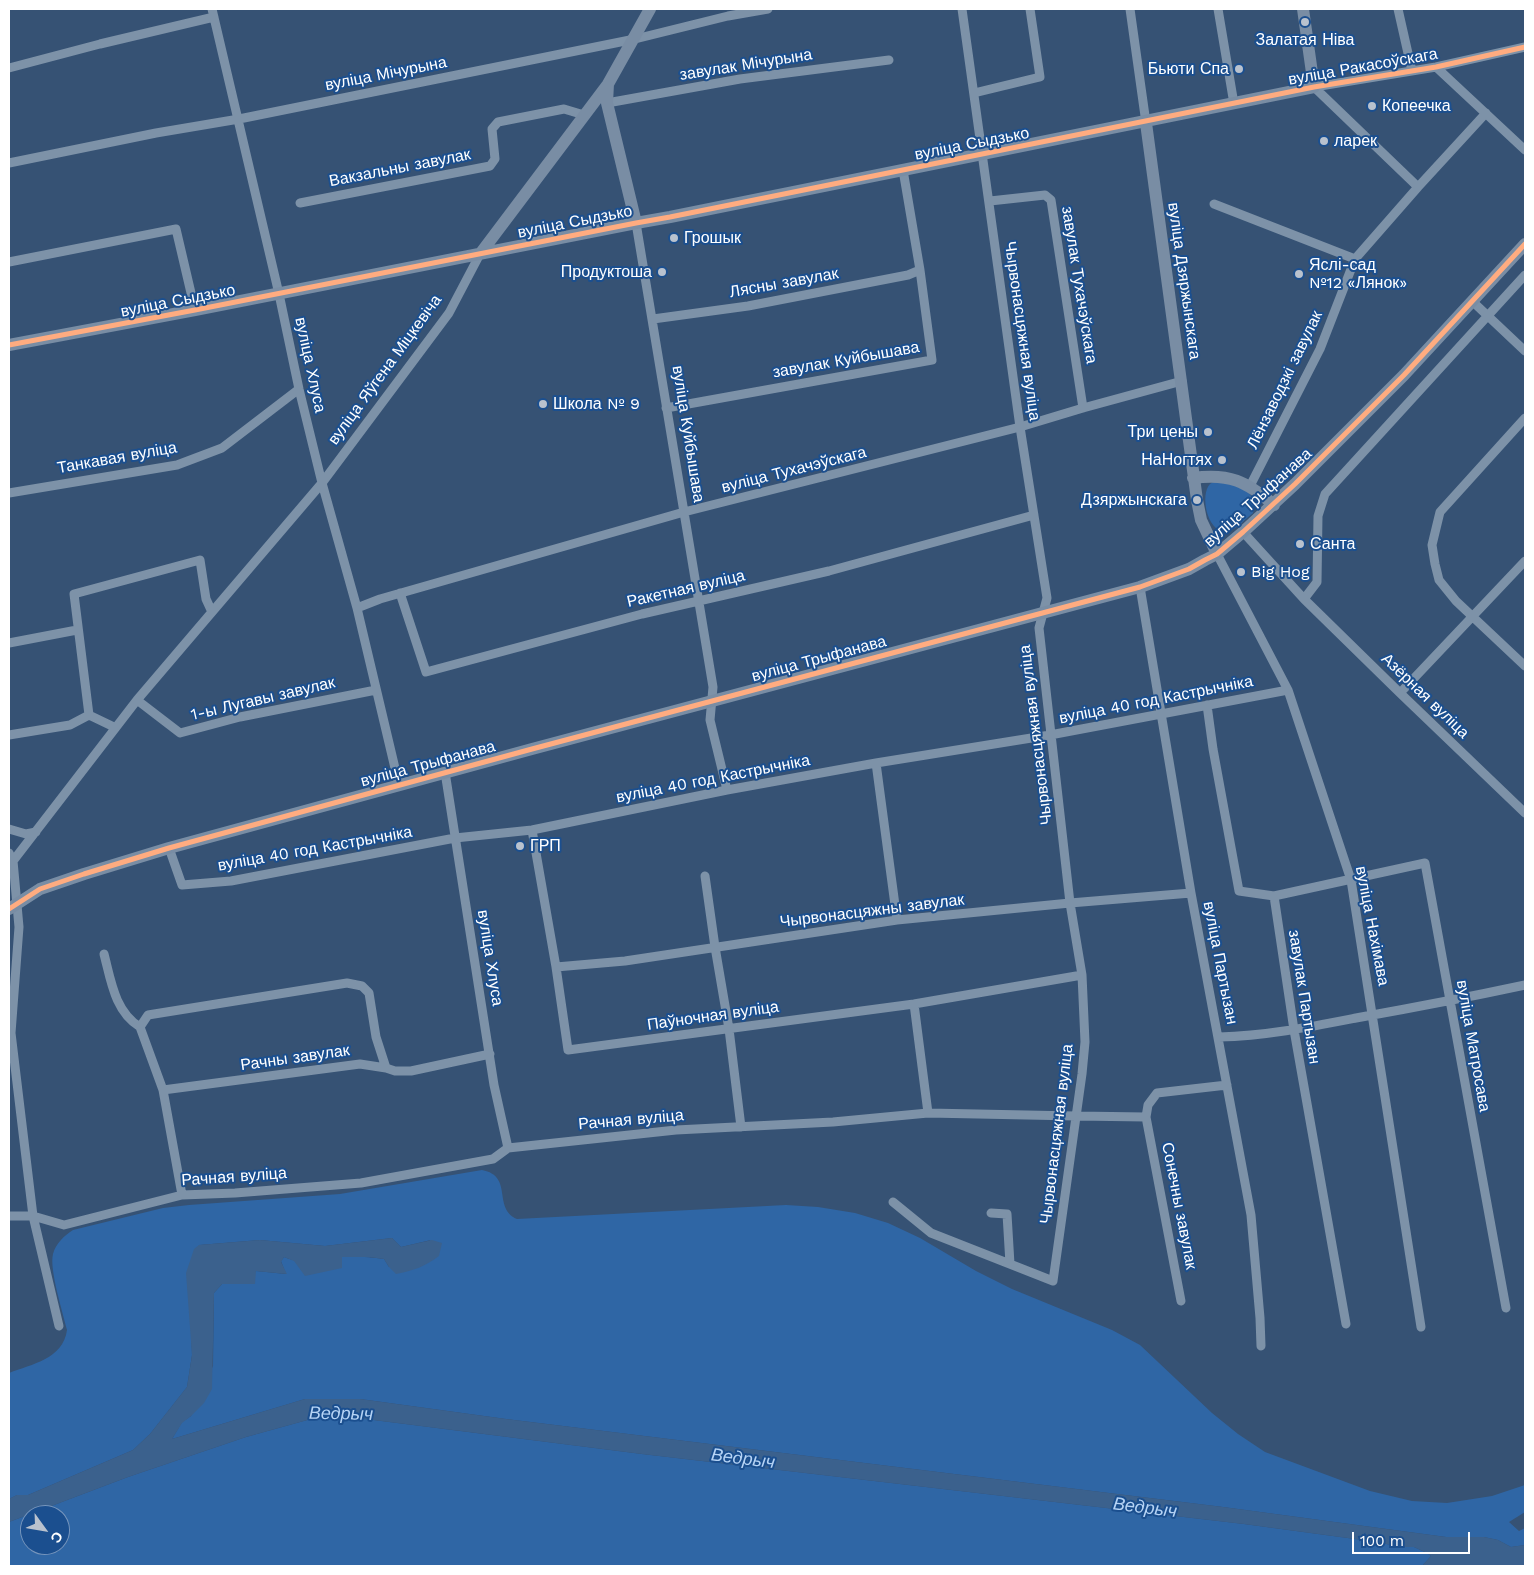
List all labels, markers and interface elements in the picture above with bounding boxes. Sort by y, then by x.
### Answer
marker: Залатая Ніва [1299,16,1311,28]
place label: Залатая Ніва [1256,30,1354,50]
street label: вуліца Ракасоўскага [1287,44,1439,90]
street label: завулак Мічурына [678,45,814,85]
street label: вуліца Мічурына [324,53,448,95]
place label: Бьюти Спа [1148,59,1229,79]
marker: Бьюти Спа [1233,63,1245,75]
place label: Копеечка [1382,96,1451,116]
marker: Копеечка [1366,100,1378,112]
street label: вуліца Сыдзько [913,123,1031,165]
place label: ларек [1334,131,1377,151]
marker: ларек [1318,135,1330,147]
street label: Вакзальны завулак [328,145,472,191]
street label: вуліца Сыдзько [516,201,634,243]
street label: вуліца Дзяржынскага [1163,201,1205,361]
street label: завулак Тухачэўскага [1057,205,1101,365]
place label: Грошык [684,228,741,248]
marker: Грошык [668,232,680,244]
street label: Чырвонасцяжная вуліца [1000,240,1044,422]
place label: Яслі-сад №12 «Лянок» [1309,255,1407,293]
place label: Продуктоша [561,262,652,282]
street label: Лясны завулак [728,264,840,302]
marker: Продуктоша [656,266,668,278]
marker: Яслі-сад №12 «Лянок» [1293,268,1305,280]
street label: вуліца Сыдзько [119,280,237,322]
street label: вуліца Яўгена Міцкевіча [324,291,446,449]
street label: Лёнзаводзкі завулак [1243,308,1327,452]
street label: вуліца Хлуса [291,316,329,414]
street label: завулак Куйбышава [771,338,921,382]
street label: вуліца Куйбышава [668,364,708,504]
place label: Школа № 9 [553,394,640,414]
marker: Школа № 9 [537,398,549,410]
place label: Три цены [1128,422,1198,442]
marker: Три цены [1202,426,1214,438]
street label: Танкавая вуліца [56,438,178,478]
street label: вуліца Тухачэўскага [720,443,868,497]
street label: вуліца Трыфанава [1200,445,1316,551]
place label: НаНогтях [1141,450,1212,470]
marker: НаНогтях [1216,454,1228,466]
place label: Дзяржынскага [1081,490,1187,510]
marker: Дзяржынскага [1191,494,1203,506]
place label: Санта [1310,534,1356,554]
marker: Санта [1294,538,1306,550]
place label: Big Hog [1251,562,1309,582]
street label: Ракетная вуліца [625,566,747,612]
marker: Big Hog [1235,566,1247,578]
street label: вуліца Трыфанава [750,632,888,686]
street label: Чырвонасцяжная вуліца [1015,644,1057,826]
street label: Азёрная вуліца [1377,649,1473,743]
street label: вуліца 40 год Кастрычніка [1057,672,1255,728]
street label: 1-ы Лугавы завулак [189,673,337,725]
street label: вуліца Трыфанава [359,737,497,791]
street label: вуліца 40 год Кастрычніка [614,751,812,807]
street label: вуліца 40 год Кастрычніка [216,822,414,876]
place label: ГРП [530,836,561,856]
marker: ГРП [514,840,526,852]
street label: вуліца Нахімава [1351,865,1393,987]
street label: Чырвонасцяжны завулак [779,890,965,932]
street label: вуліца Партызан [1199,900,1241,1026]
street label: вуліца Хлуса [473,909,507,1007]
street label: завулак Партызан [1284,929,1324,1065]
street label: вуліца Матросава [1452,979,1494,1113]
street label: Паўночная вуліца [646,997,780,1035]
street label: Рачны завулак [239,1041,351,1075]
street label: Чырвонасцяжная вуліца [1036,1043,1078,1225]
street label: Рачная вуліца [578,1106,684,1134]
street label: Сонечны завулак [1157,1141,1201,1271]
street label: Рачная вуліца [181,1164,287,1190]
water label: Ведрыч [309,1403,373,1425]
water label: Ведрыч [710,1444,776,1474]
water label: Ведрыч [1112,1493,1178,1523]
north arrow [20,1505,70,1555]
scale bar [1354,1522,1472,1554]
text: С [47,1529,66,1546]
text: 100 m [1360,1532,1404,1550]

